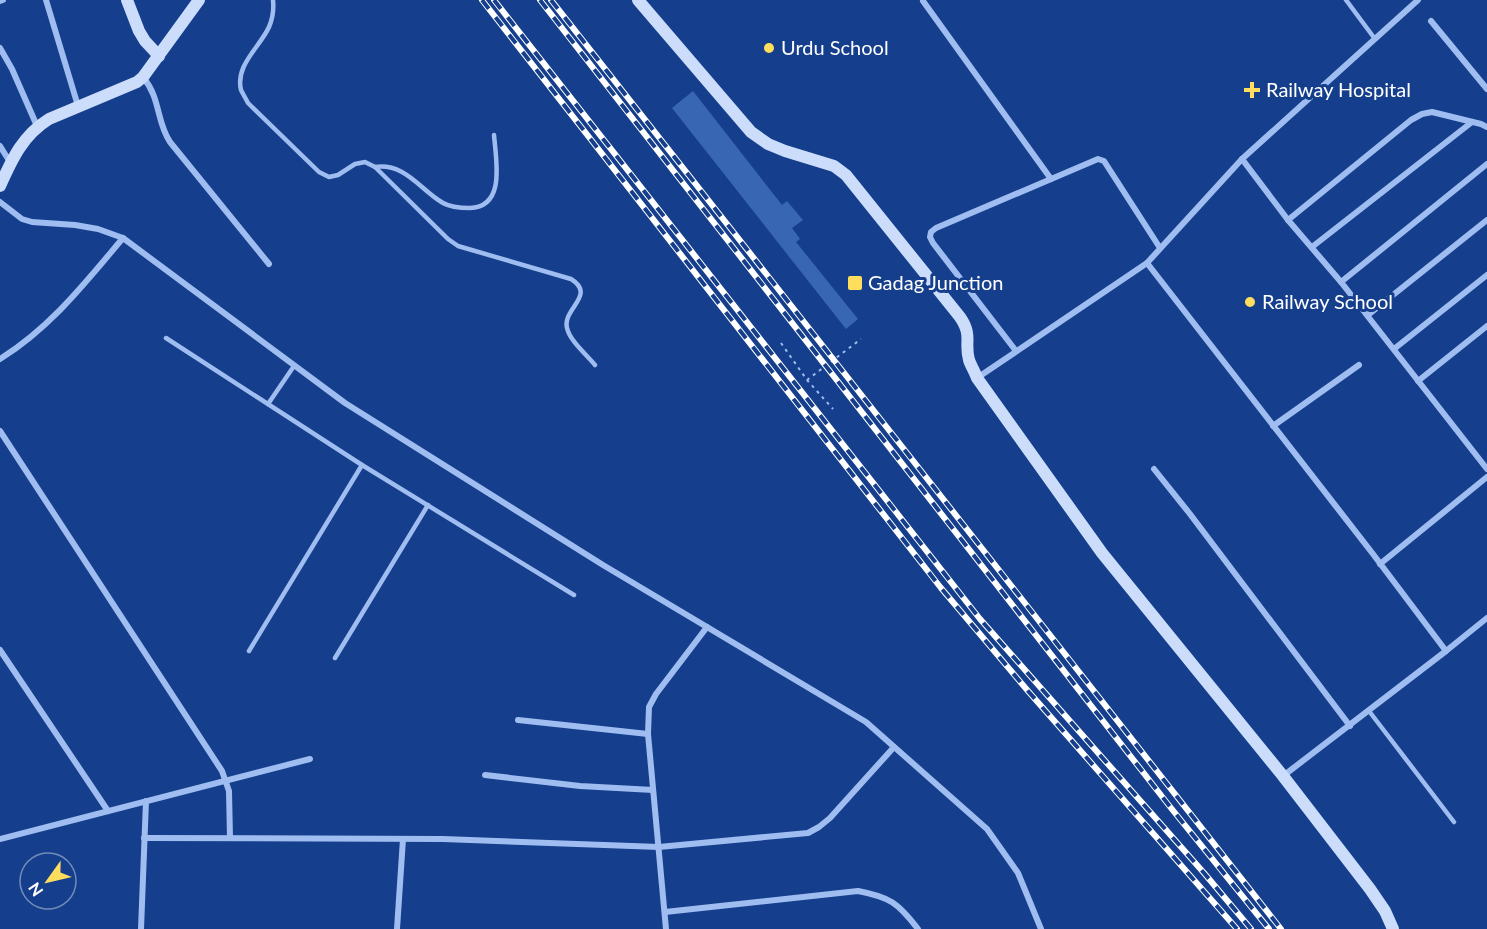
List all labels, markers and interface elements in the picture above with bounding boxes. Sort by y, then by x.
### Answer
place label: Urdu School [781,35,889,59]
marker: Urdu School [762,41,776,55]
place label: Railway Hospital [1266,77,1411,101]
marker: Railway Hospital [1243,81,1261,99]
place label: Gadag Junction [868,270,1003,294]
marker: Gadag Junction [846,274,864,292]
place label: Railway School [1262,289,1393,313]
marker: Railway School [1243,295,1257,309]
north arrow [18,851,78,911]
text: N [24,879,46,900]

